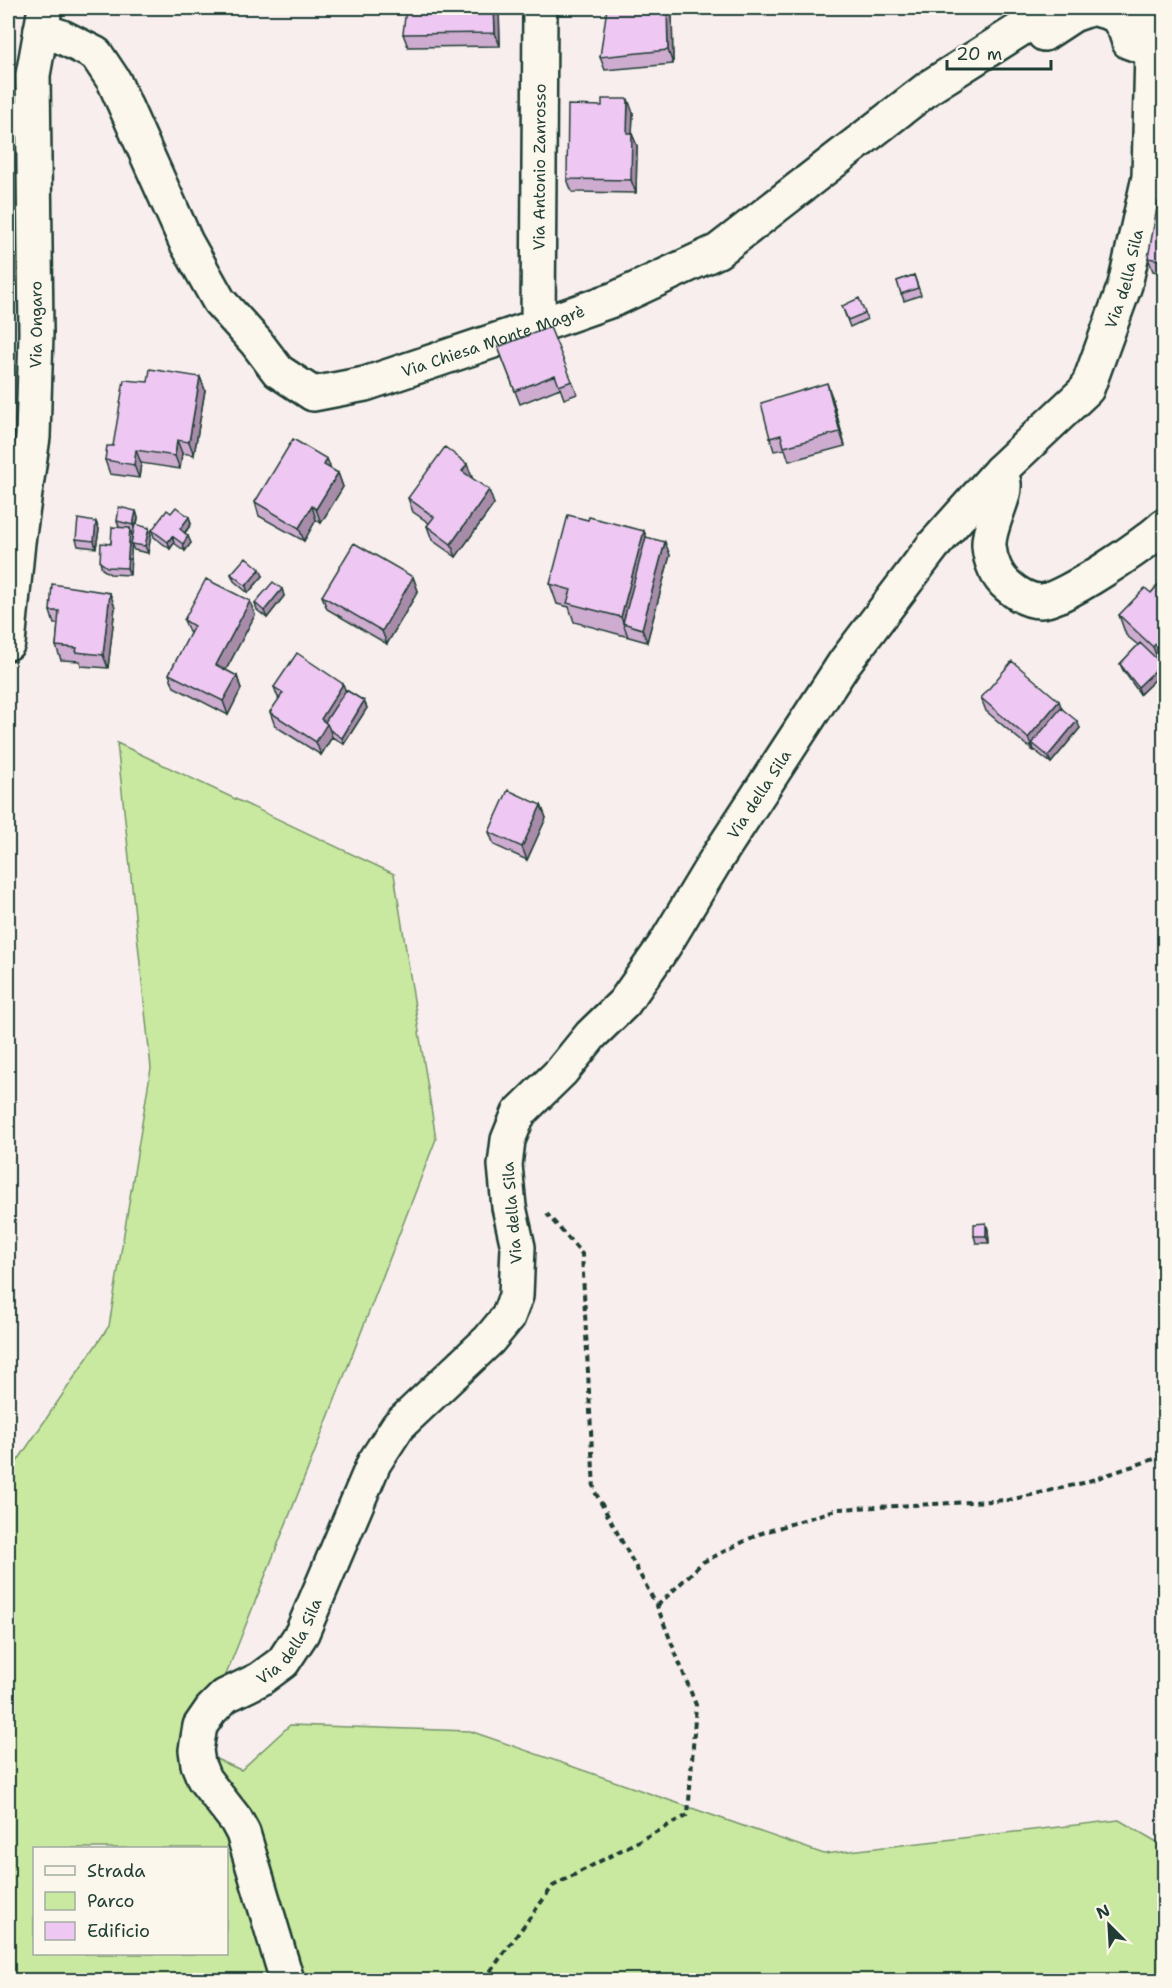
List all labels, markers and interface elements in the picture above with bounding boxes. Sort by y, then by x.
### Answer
scale bar [947,33,1050,71]
text: 20 m [956,42,1002,66]
street label: Via Antonio Zanrosso [528,83,550,251]
street label: Via della Sila [1100,227,1148,331]
street label: Via Ongaro [24,281,47,369]
street label: Via Chiesa Monte Magrè [398,300,587,382]
street label: Via della Sila [722,745,796,843]
street label: Via della Sila [497,1161,527,1265]
street label: Via della Sila [252,1595,326,1689]
legend [33,1847,228,1955]
text: Strada [87,1859,146,1883]
text: Parco [87,1889,135,1913]
north arrow [1079,1895,1139,1955]
text: N [1093,1900,1113,1924]
text: Edificio [87,1919,150,1943]

